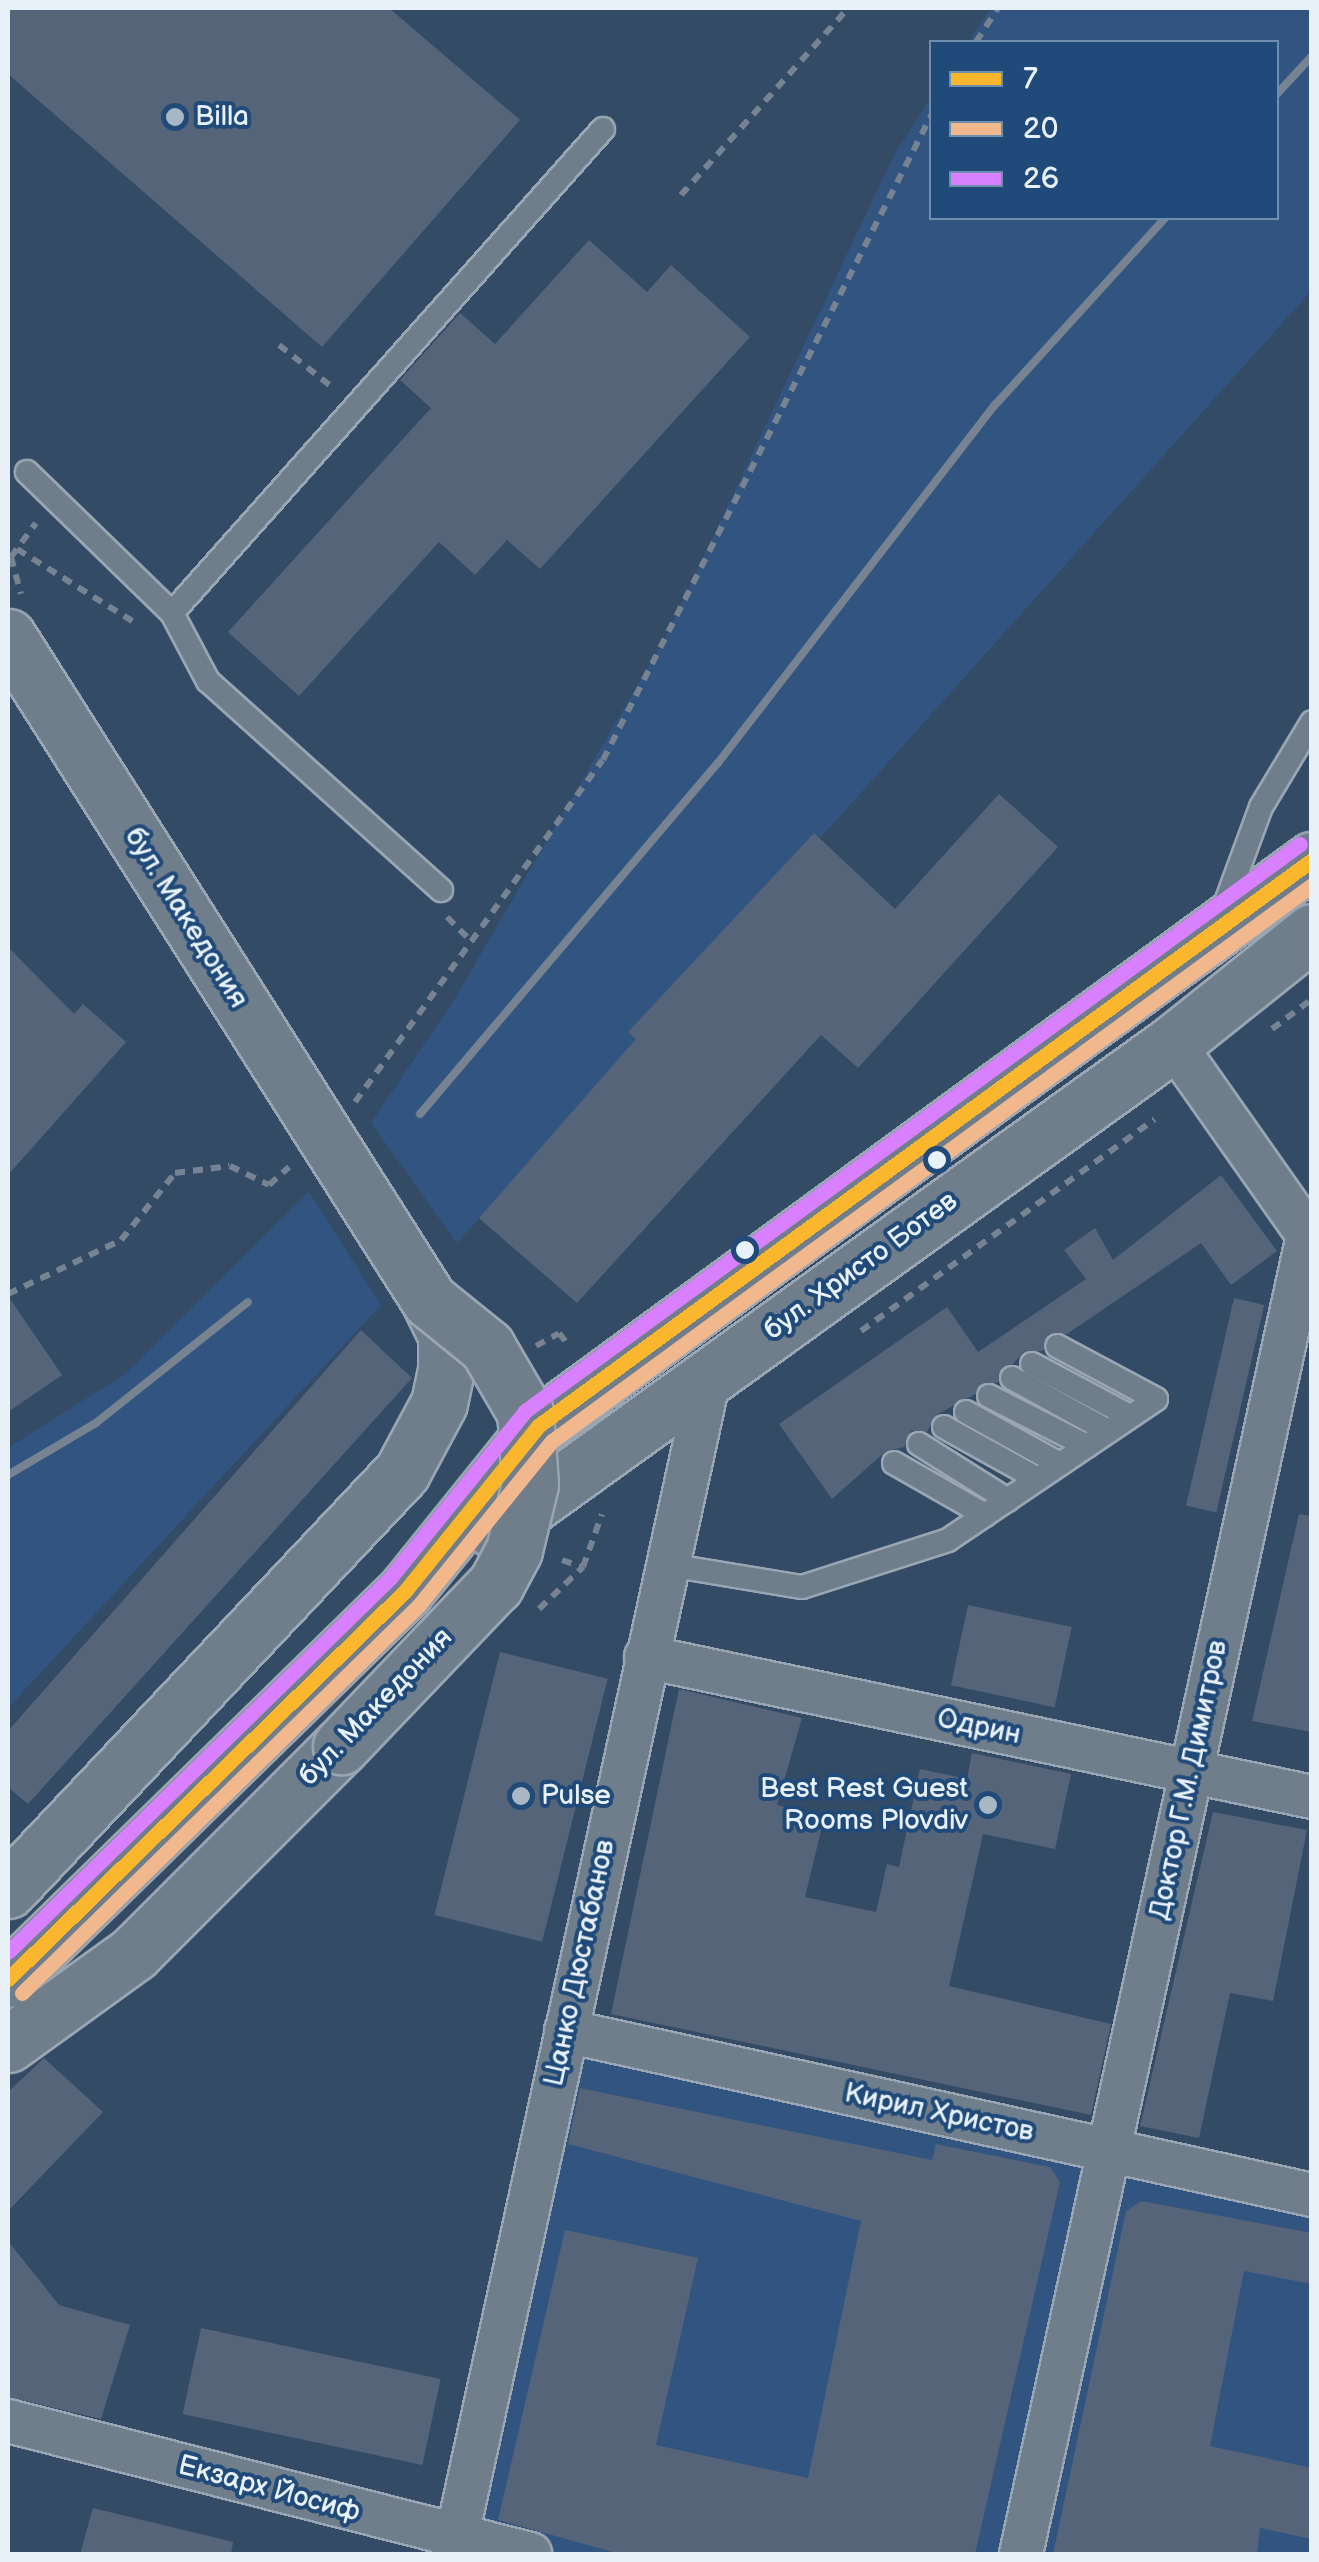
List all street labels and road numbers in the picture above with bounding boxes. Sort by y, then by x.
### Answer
street label: бул. Македония [117,822,255,1014]
street label: бул. Христо Ботев [758,1185,964,1347]
street label: бул. Македония [292,1621,460,1793]
street label: Доктор Г.М. Димитров [1143,1637,1235,1923]
street label: Одрин [934,1702,1024,1752]
street label: Цанко Дюстабанов [537,1837,623,2089]
street label: Кирил Христов [841,2077,1037,2149]
street label: Екзарх Йосиф [174,2449,364,2529]

